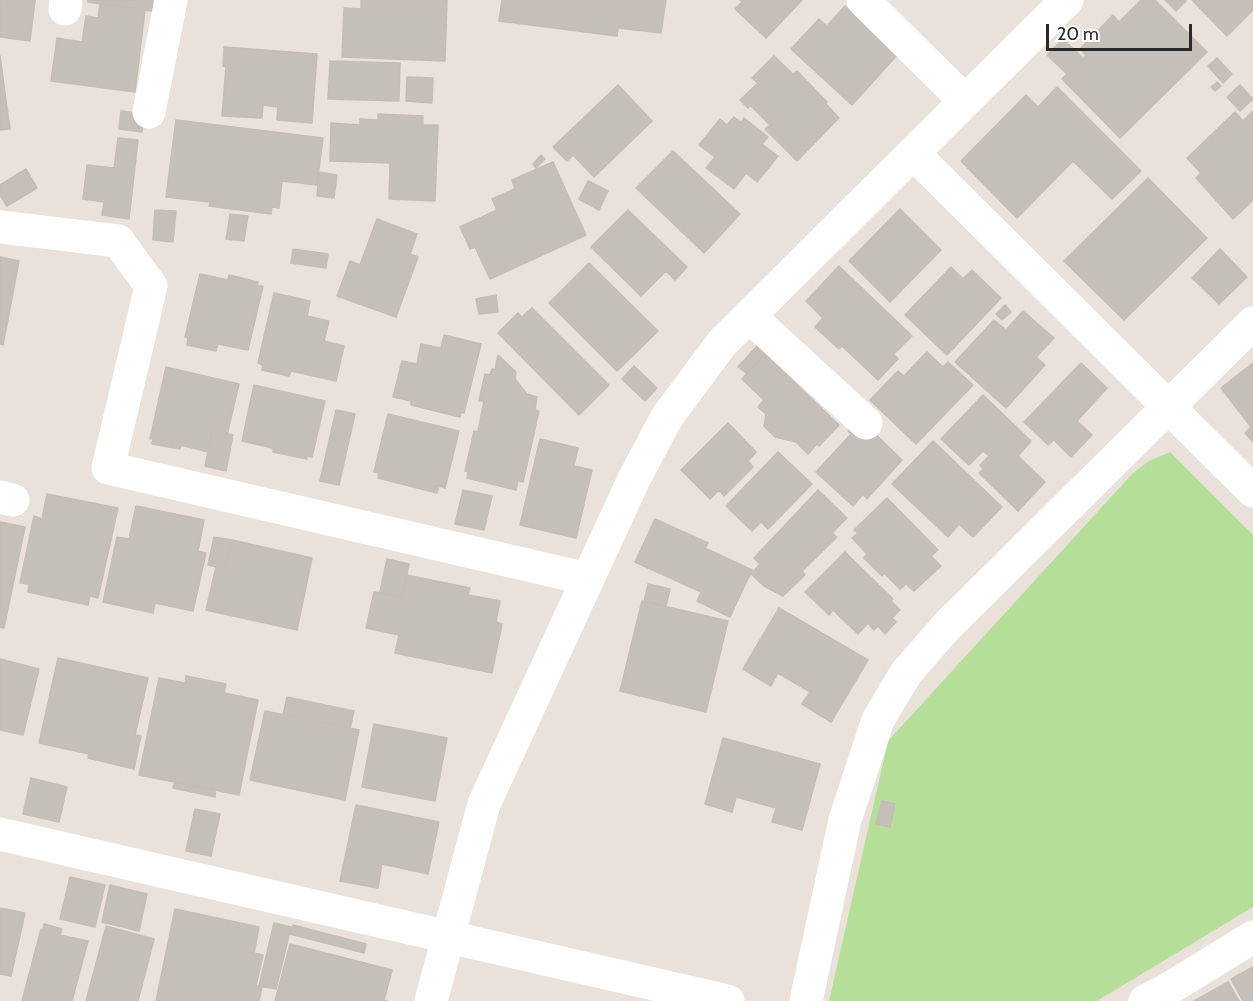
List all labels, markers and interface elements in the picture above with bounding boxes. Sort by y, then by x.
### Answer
scale bar [1049,12,1194,50]
text: 20 m [1057,23,1099,45]

